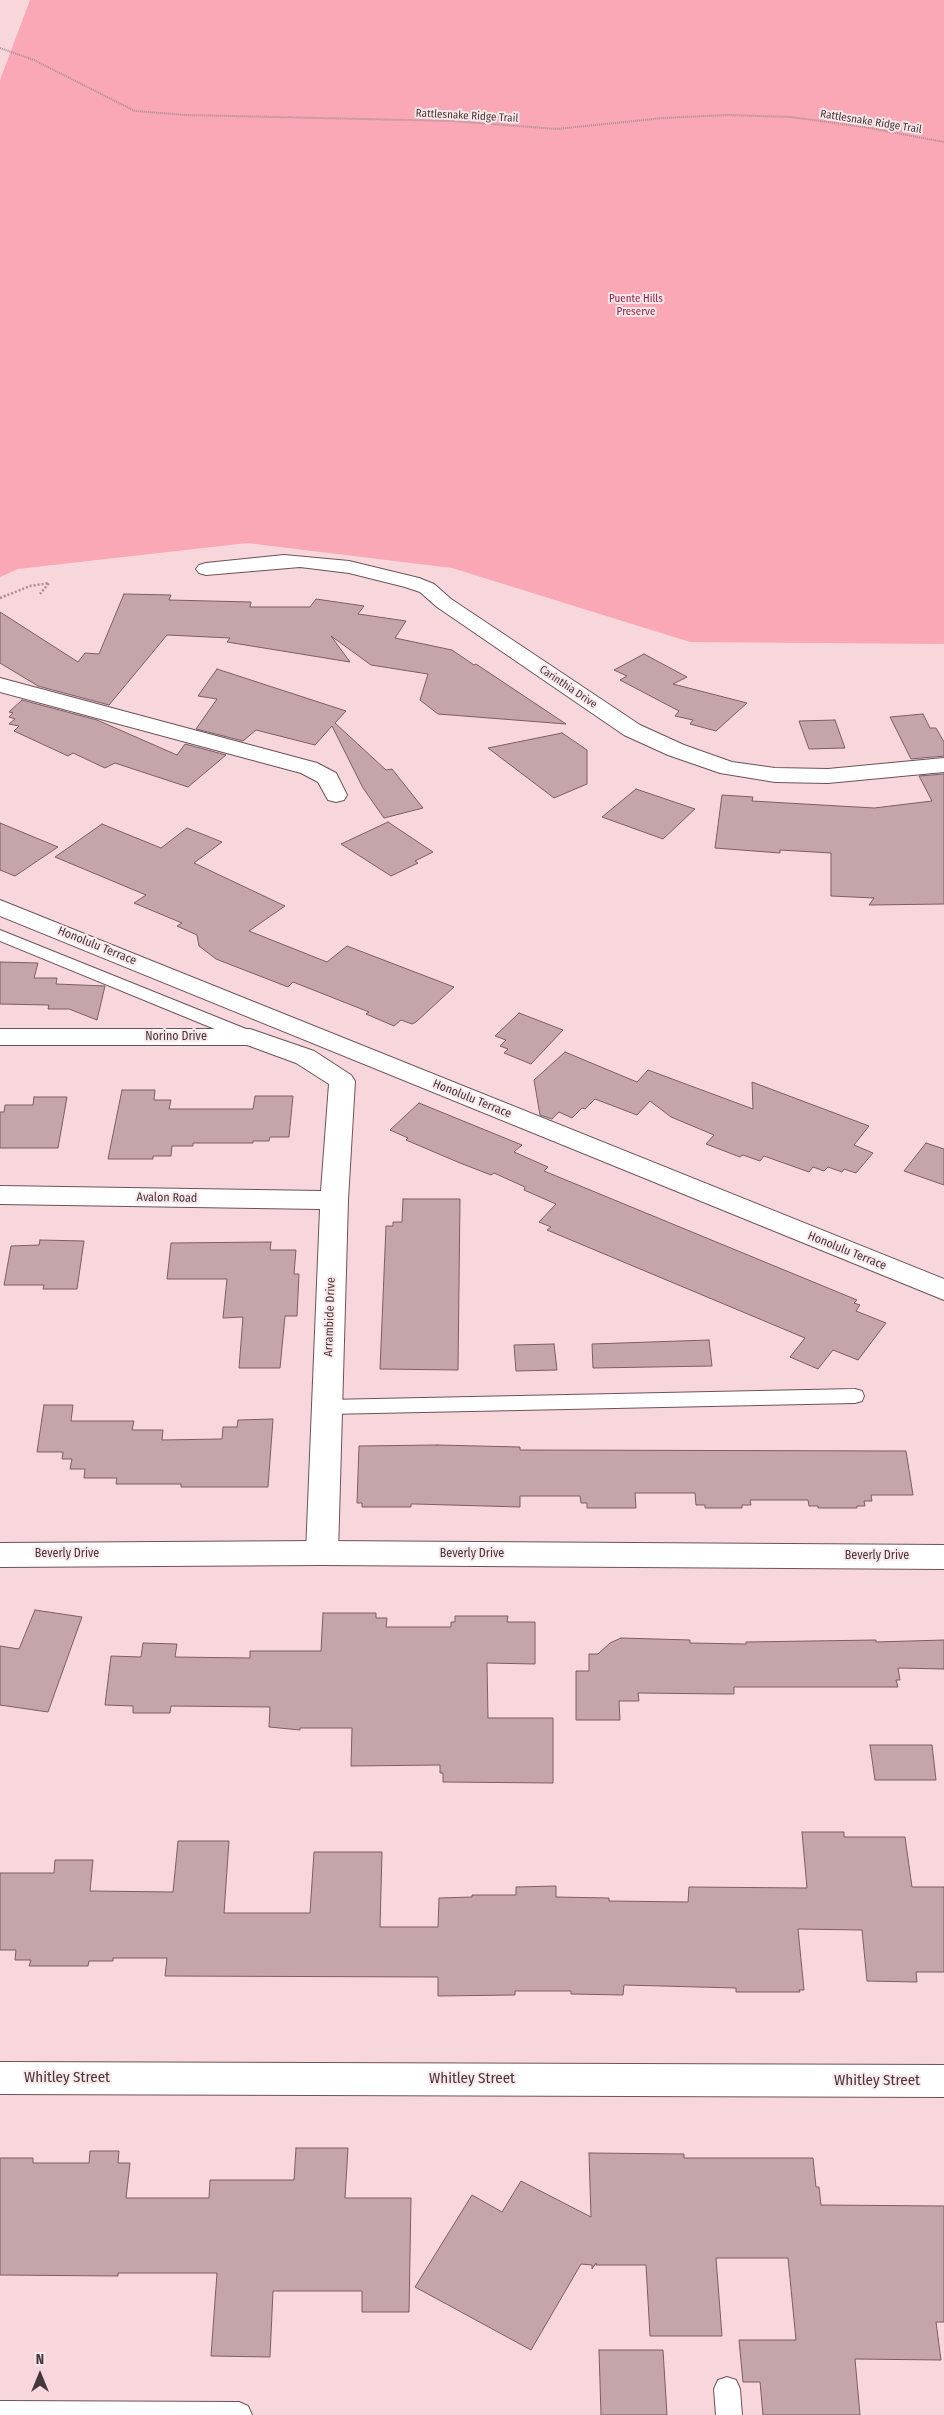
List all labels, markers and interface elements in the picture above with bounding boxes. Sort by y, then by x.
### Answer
street label: Rattlesnake Ridge Trail [415,107,519,125]
street label: Rattlesnake Ridge Trail [819,107,923,137]
park label: Puente Hills Preserve [609,292,663,318]
street label: Carinthia Drive [537,663,599,711]
street label: Honolulu Terrace [56,924,138,968]
street label: Norino Drive [145,1030,207,1044]
street label: Honolulu Terrace [431,1077,513,1121]
street label: Avalon Road [137,1190,197,1206]
street label: Honolulu Terrace [806,1229,888,1273]
street label: Arrambide Drive [321,1277,339,1357]
street label: Beverly Drive [35,1547,99,1561]
street label: Beverly Drive [440,1547,504,1561]
street label: Beverly Drive [845,1549,909,1563]
street label: Whitley Street [24,2069,110,2087]
street label: Whitley Street [429,2070,515,2088]
street label: Whitley Street [834,2072,920,2090]
north arrow [15,2350,65,2400]
text: N [36,2351,44,2368]

